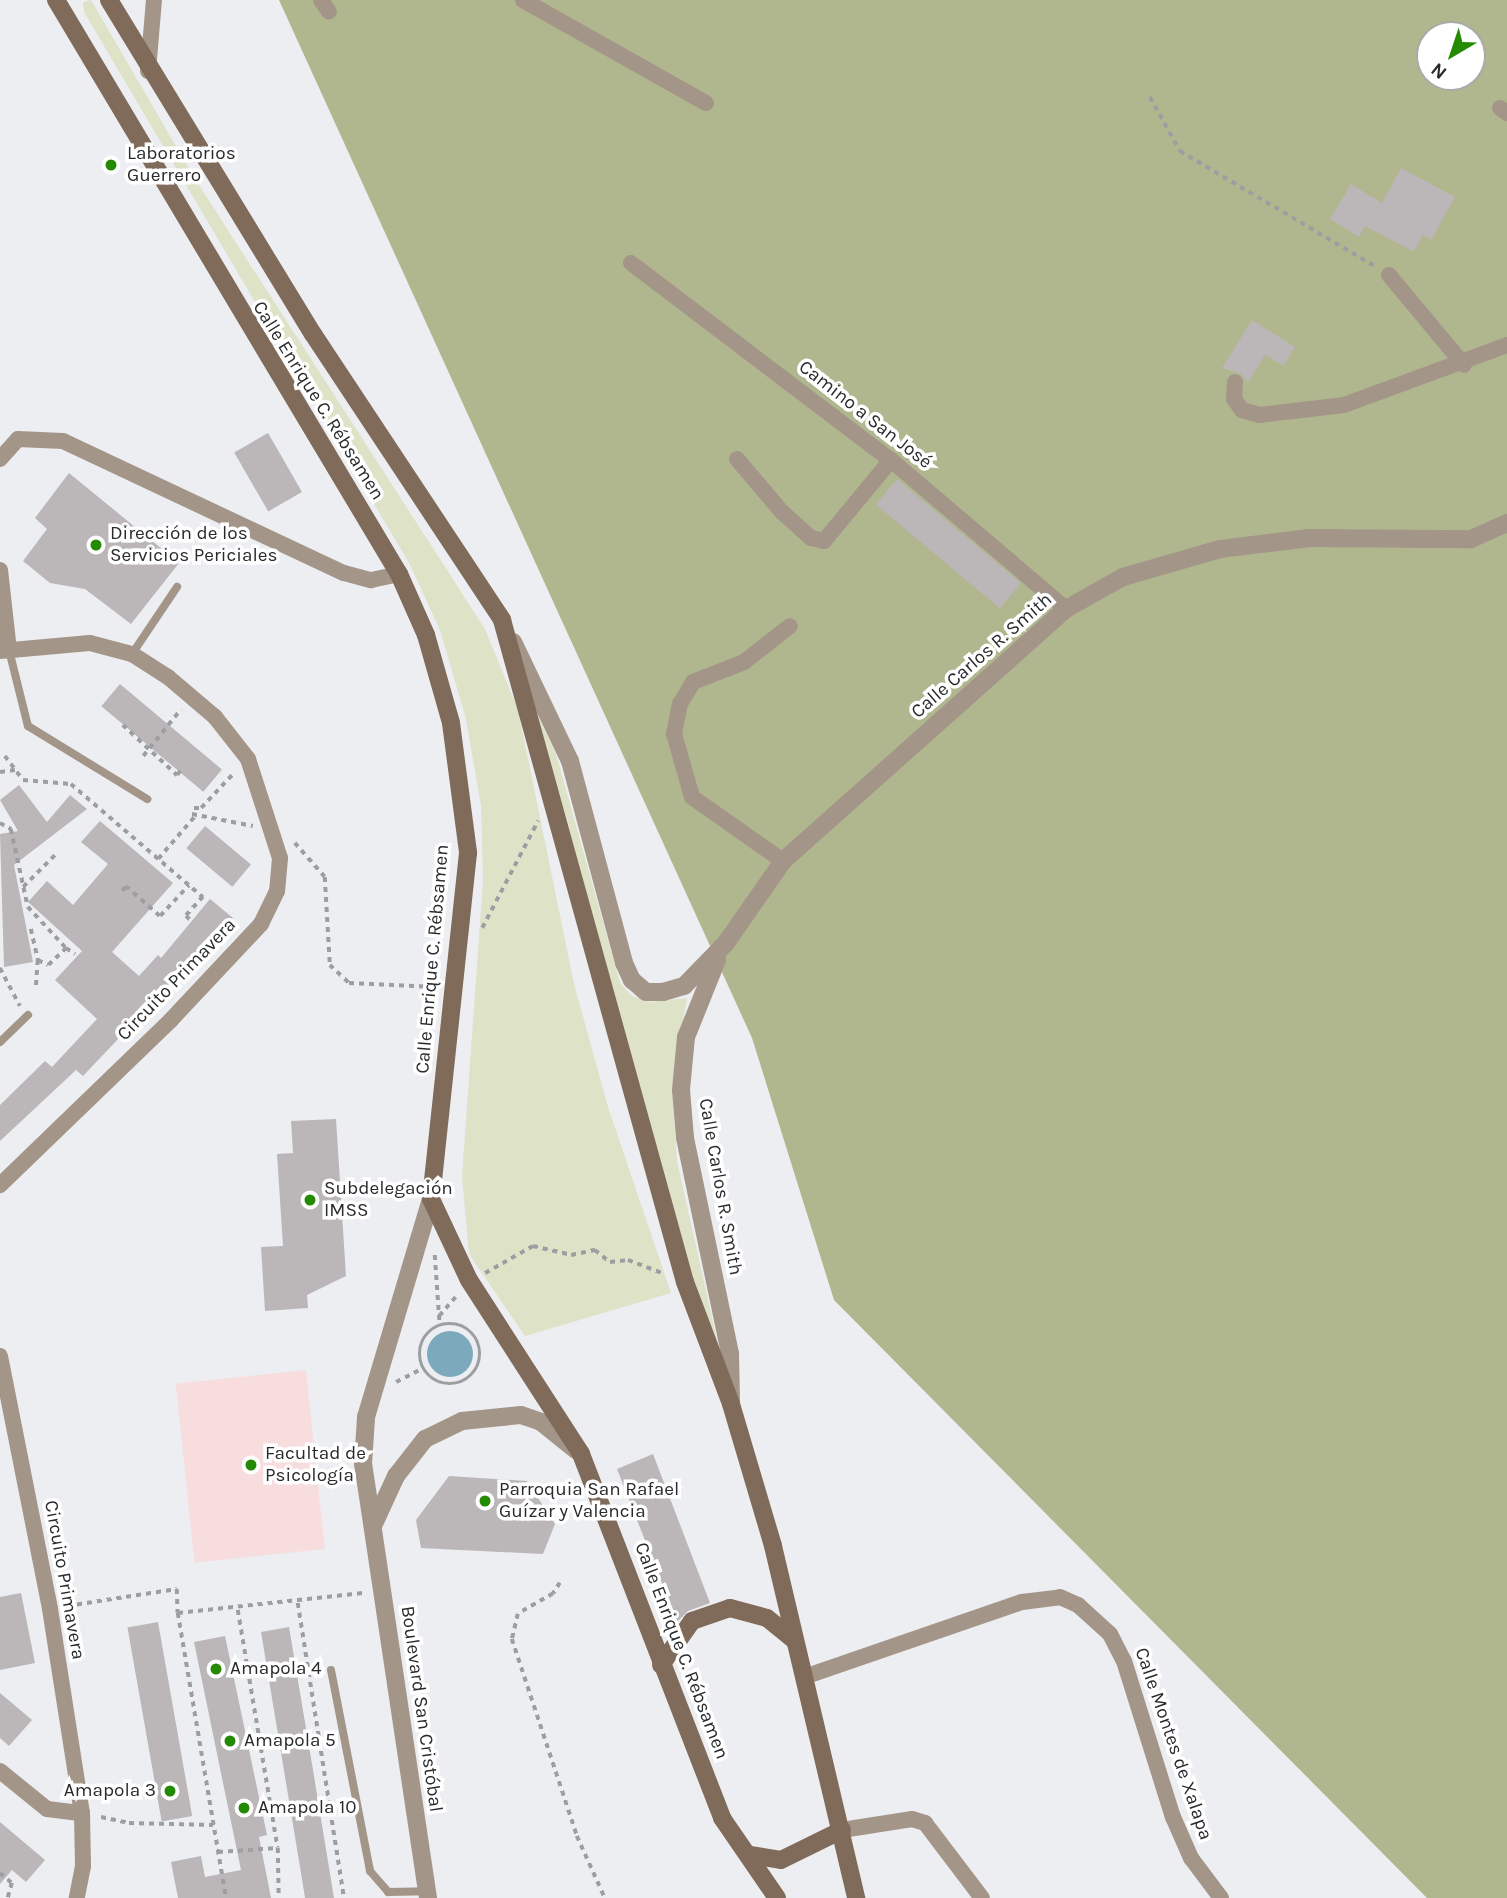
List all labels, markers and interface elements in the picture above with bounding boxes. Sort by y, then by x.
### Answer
north arrow [1416,21,1486,91]
text: N [1427,58,1451,84]
place label: Laboratorios Guerrero [127,143,236,187]
marker: Laboratorios Guerrero [101,155,121,175]
street label: Calle Enrique C. Rébsamen [247,297,389,505]
street label: Camino a San José [794,356,936,474]
place label: Dirección de los Servicios Periciales [110,523,277,567]
marker: Dirección de los Servicios Periciales [88,537,104,553]
street label: Calle Carlos R. Smith [907,589,1057,723]
street label: Calle Enrique C. Rébsamen [412,843,454,1075]
street label: Circuito Primavera [113,914,241,1046]
street label: Calle Carlos R. Smith [693,1097,747,1277]
place label: Subdelegación IMSS [324,1178,453,1222]
marker: Subdelegación IMSS [302,1192,318,1208]
place label: Facultad de Psicología [265,1443,366,1487]
marker: Facultad de Psicología [243,1457,259,1473]
place label: Parroquia San Rafael Guízar y Valencia [499,1479,679,1523]
marker: Parroquia San Rafael Guízar y Valencia [477,1493,493,1509]
street label: Circuito Primavera [39,1499,89,1661]
street label: Calle Enrique C. Rébsamen [629,1539,733,1763]
street label: Boulevard San Cristóbal [395,1604,447,1814]
street label: Calle Montes de Xalapa [1129,1645,1217,1843]
place label: Amapola 4 [230,1658,322,1680]
marker: Amapola 4 [208,1661,224,1677]
place label: Amapola 5 [244,1730,336,1752]
marker: Amapola 5 [222,1733,238,1749]
place label: Amapola 3 [64,1780,156,1802]
marker: Amapola 3 [162,1783,178,1799]
place label: Amapola 10 [258,1797,356,1819]
marker: Amapola 10 [236,1800,252,1816]

